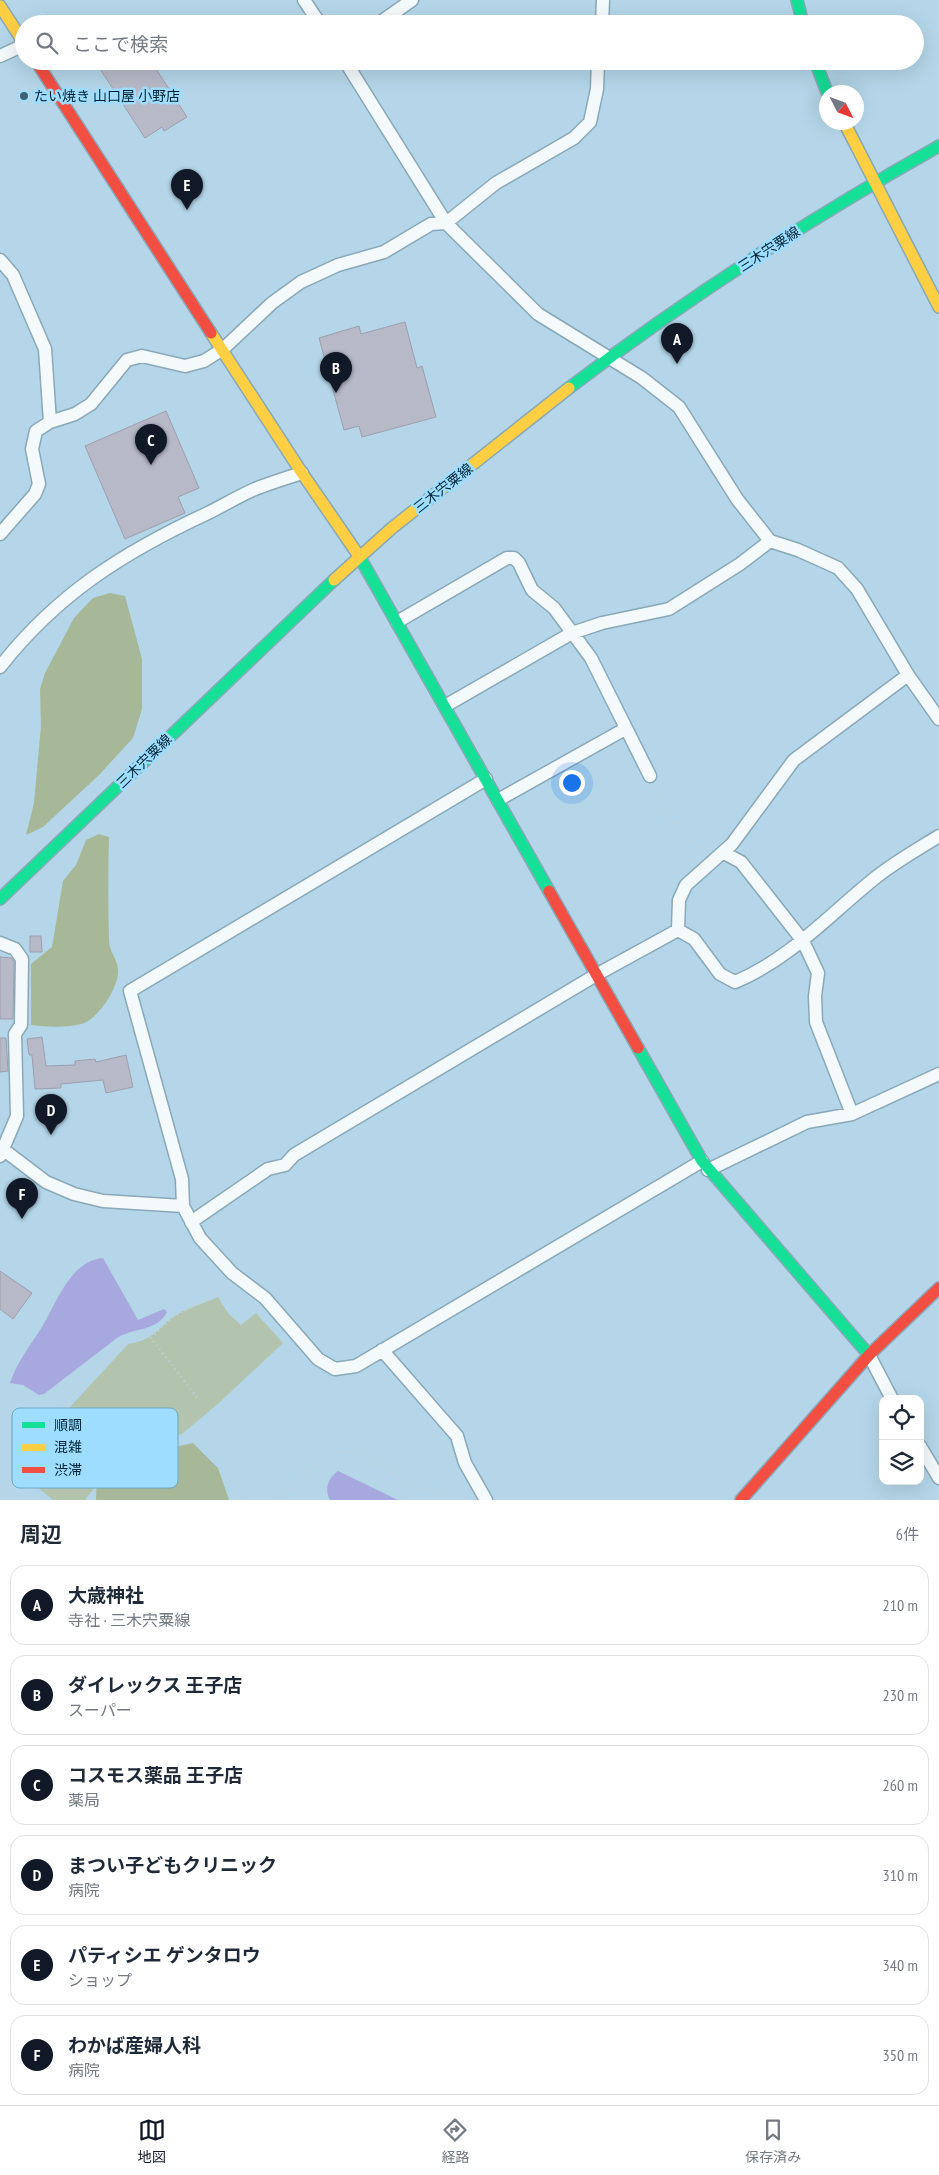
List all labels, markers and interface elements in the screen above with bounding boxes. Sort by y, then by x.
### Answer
search box [15,15,924,70]
icon: search [33,29,61,57]
text: ここで検索 [73,32,168,56]
north arrow [819,85,864,130]
place label: たい焼き 山口屋 小野店 [34,87,180,105]
marker: たい焼き 山口屋 小野店 [18,90,30,102]
pin: E [171,169,203,210]
street label: 三木宍粟線 [735,222,803,276]
pin: A [661,323,693,364]
pin: B [320,352,352,393]
pin: C [135,424,167,465]
street label: 三木宍粟線 [410,459,476,517]
street label: 三木宍粟線 [113,730,175,792]
your location [559,770,585,796]
pin: D [35,1094,67,1135]
pin: F [6,1178,38,1219]
map controls [879,1395,924,1485]
button: locate [879,1395,924,1440]
legend [12,1408,178,1488]
text: 順調 [54,1416,82,1434]
text: 混雑 [54,1438,82,1456]
button: layers [879,1440,924,1485]
text: 渋滞 [54,1461,82,1479]
text: 周辺 [20,1521,62,1548]
text: 6件 [896,1524,919,1544]
text: 大歳神社 [68,1583,144,1607]
text: A [33,1595,41,1615]
text: 210 m [883,1595,918,1615]
text: 寺社 · 三木宍粟線 [68,1610,190,1630]
text: ダイレックス 王子店 [68,1673,242,1697]
text: B [33,1685,41,1705]
text: 230 m [883,1685,918,1705]
text: スーパー [68,1700,132,1720]
text: コスモス薬品 王子店 [68,1763,243,1787]
text: C [33,1775,41,1795]
text: 260 m [883,1775,918,1795]
text: 薬局 [68,1790,100,1810]
text: まつい子どもクリニック [68,1853,277,1877]
text: D [33,1865,41,1885]
text: 310 m [883,1865,918,1885]
text: 病院 [68,1880,100,1900]
text: パティシエ ゲンタロウ [68,1943,261,1967]
text: E [34,1955,40,1975]
text: 340 m [883,1955,918,1975]
text: ショップ [68,1970,132,1990]
text: わかば産婦人科 [68,2033,201,2057]
text: F [34,2045,40,2065]
text: 350 m [883,2045,918,2065]
text: 病院 [68,2060,100,2080]
tab: 地図 [138,2116,166,2166]
tab: 経路 [441,2116,469,2166]
tab: 保存済み [745,2116,801,2166]

